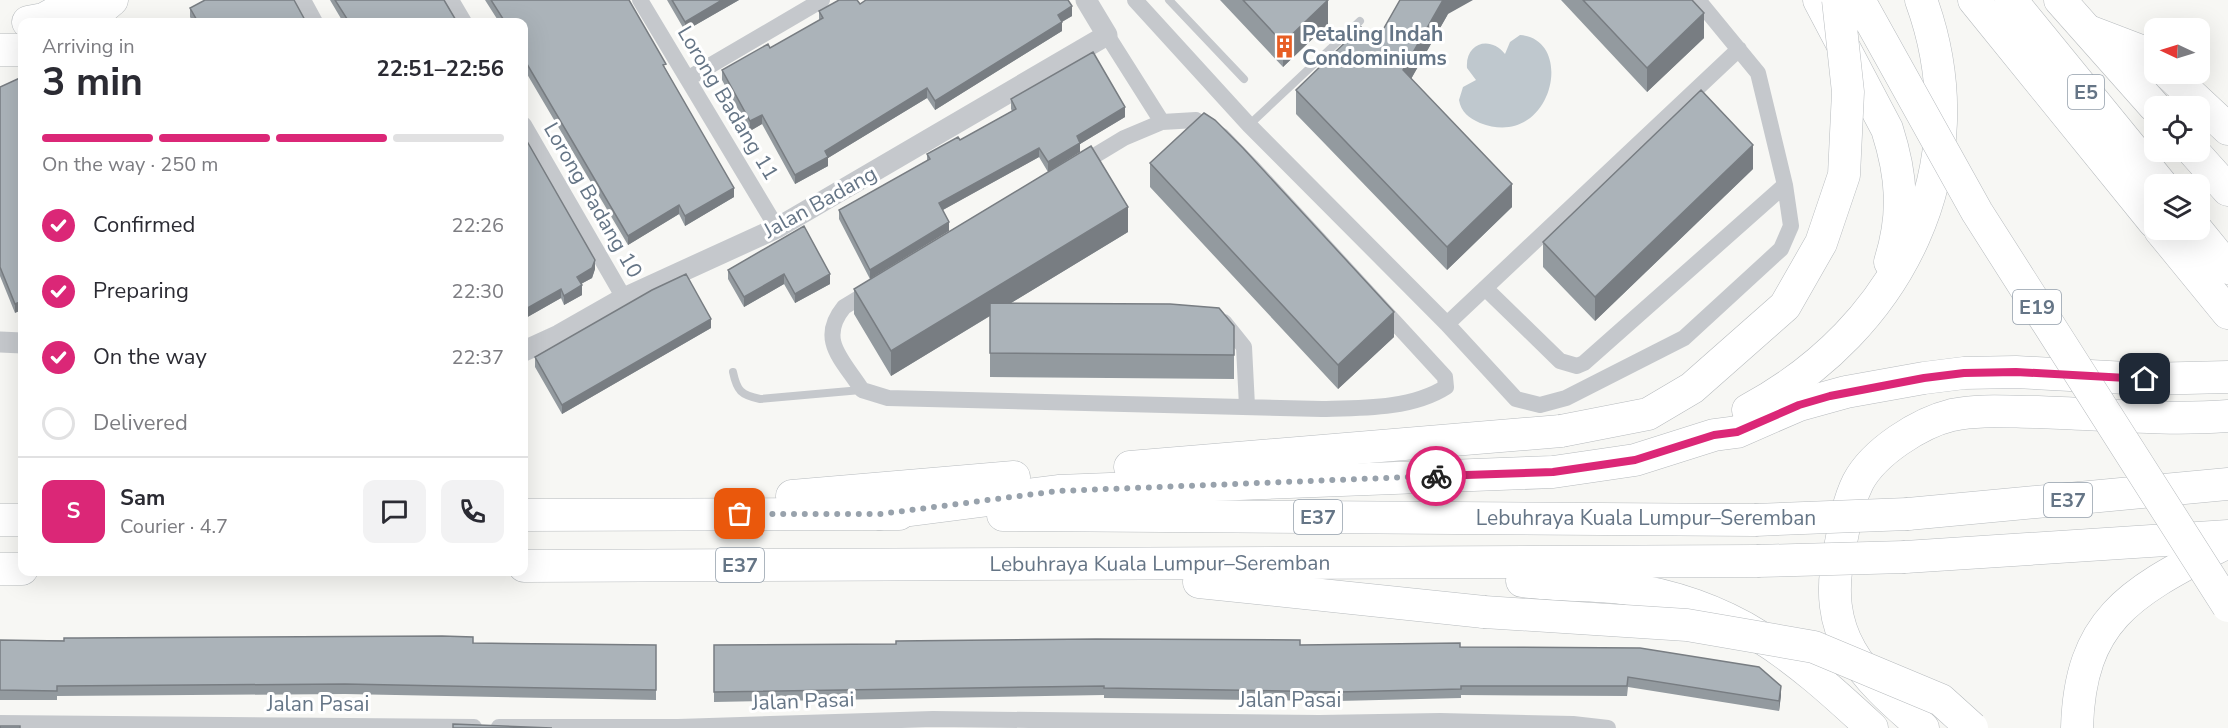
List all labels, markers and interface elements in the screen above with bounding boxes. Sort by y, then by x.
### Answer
north arrow [2144,18,2210,84]
map controls [2144,18,2210,240]
place label: Petaling Indah Condominiums [1302,20,1447,72]
street label: Lorong Badang 11 [671,21,785,185]
text: Arriving in [42,33,135,60]
building icon: Petaling Indah Condominiums [1271,33,1297,59]
text: 22:51–22:56 [376,54,504,84]
text: 3 min [42,56,143,109]
road number: E5 [2068,75,2104,109]
button: locate [2144,96,2210,162]
street label: Lorong Badang 10 [537,117,649,283]
text: On the way · 250 m [42,151,218,178]
street label: Jalan Badang [757,159,882,245]
button: layers [2144,174,2210,240]
icon: check [42,209,75,242]
text: Confirmed [93,210,195,240]
text: 22:26 [451,212,504,239]
icon: check [42,275,75,308]
text: Preparing [93,276,189,306]
text: 22:30 [451,278,504,305]
road number: E19 [2013,290,2061,324]
icon: check [42,341,75,374]
text: On the way [93,342,207,372]
text: 22:37 [451,344,504,371]
pin [2119,353,2170,404]
icon: home [2128,362,2161,395]
text: Delivered [93,408,188,438]
courier [1406,446,1466,506]
icon: bike [1420,460,1453,493]
button: chat [363,480,426,543]
button: phone [441,480,504,543]
text: Sam [120,483,165,513]
road number: E37 [2044,483,2092,517]
pin [714,488,765,539]
text: S [67,496,80,526]
icon: bag [723,497,756,530]
road number: E37 [1294,500,1342,534]
street label: Lebuhraya Kuala Lumpur–Seremban [1476,504,1816,532]
text: Courier · 4.7 [120,513,228,540]
road number: E37 [716,548,764,582]
street label: Lebuhraya Kuala Lumpur–Seremban [990,549,1330,578]
street label: Jalan Pasai [750,685,855,717]
street label: Jalan Pasai [1238,686,1341,714]
street label: Jalan Pasai [266,690,369,718]

